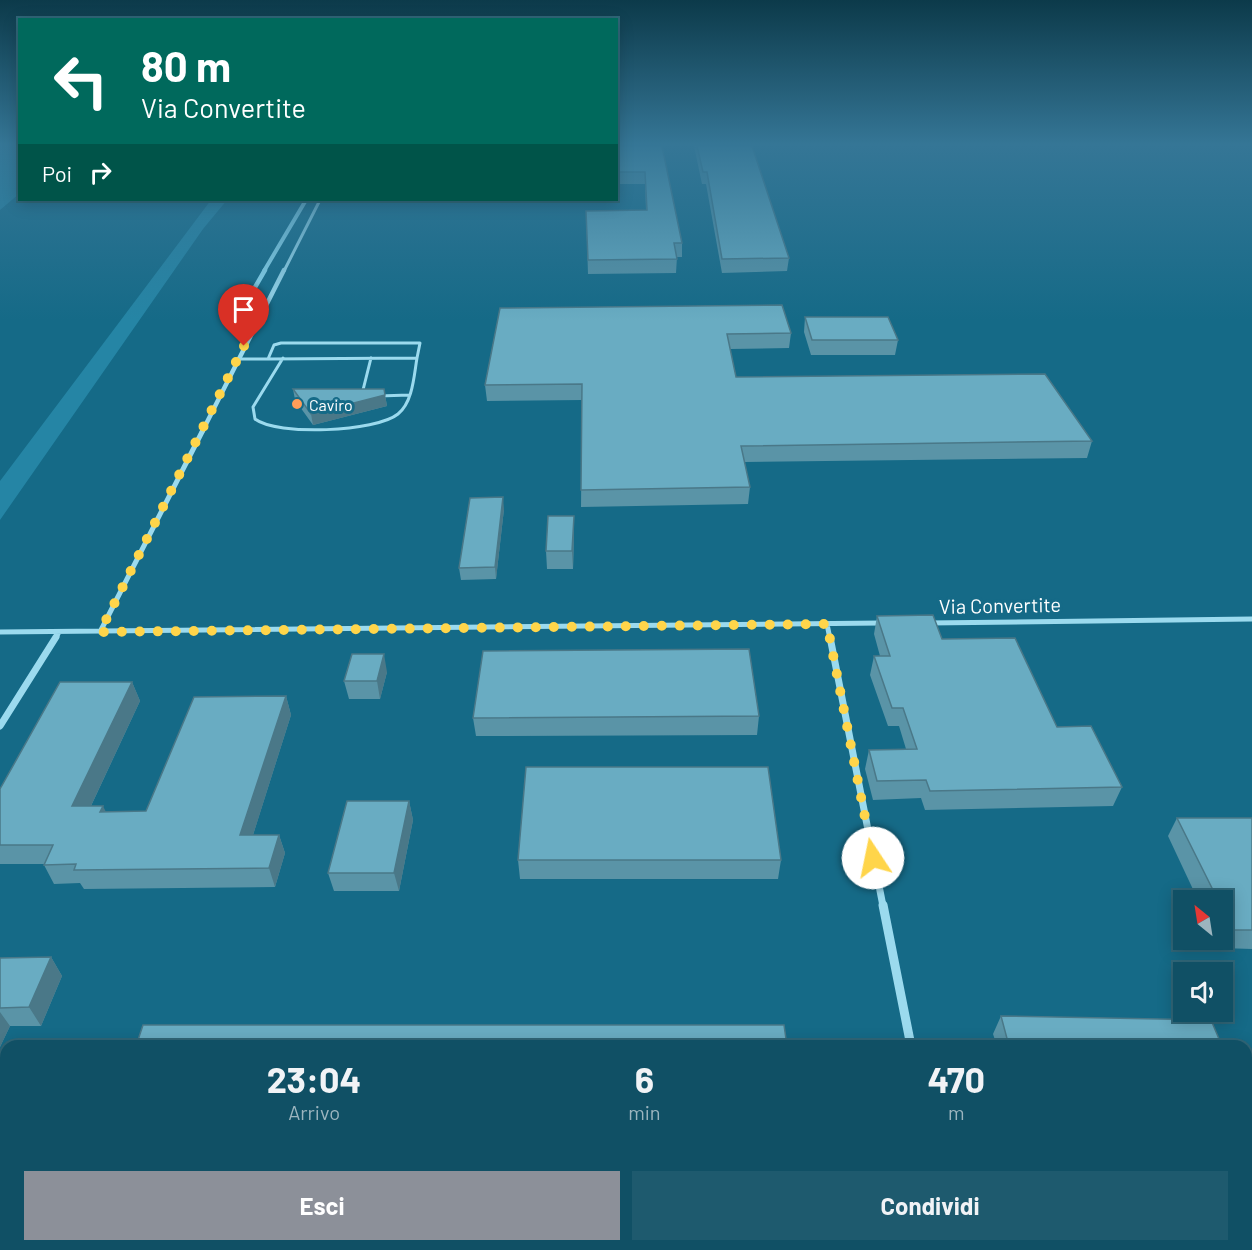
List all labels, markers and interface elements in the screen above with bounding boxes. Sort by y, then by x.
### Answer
text: 80 m [141,40,231,90]
icon: left [42,42,120,120]
text: Via Convertite [141,91,306,123]
icon: right [84,156,117,189]
text: Poi [42,160,72,186]
pin [218,284,269,346]
icon: arrive [227,293,260,326]
place label: Caviro [309,395,353,414]
marker: Caviro [290,397,304,411]
street label: Via Convertite [939,592,1061,618]
position arrow [841,826,905,890]
north arrow [1173,890,1233,950]
map controls [1173,890,1233,1022]
button: sound [1173,962,1233,1022]
text: 23:04 [267,1057,361,1100]
text: 6 [635,1057,654,1100]
text: 470 [928,1057,985,1100]
text: Arrivo [288,1100,340,1124]
text: min [628,1100,661,1124]
text: m [948,1100,965,1124]
button: Esci [24,1171,620,1240]
button: Condividi [632,1171,1228,1240]

